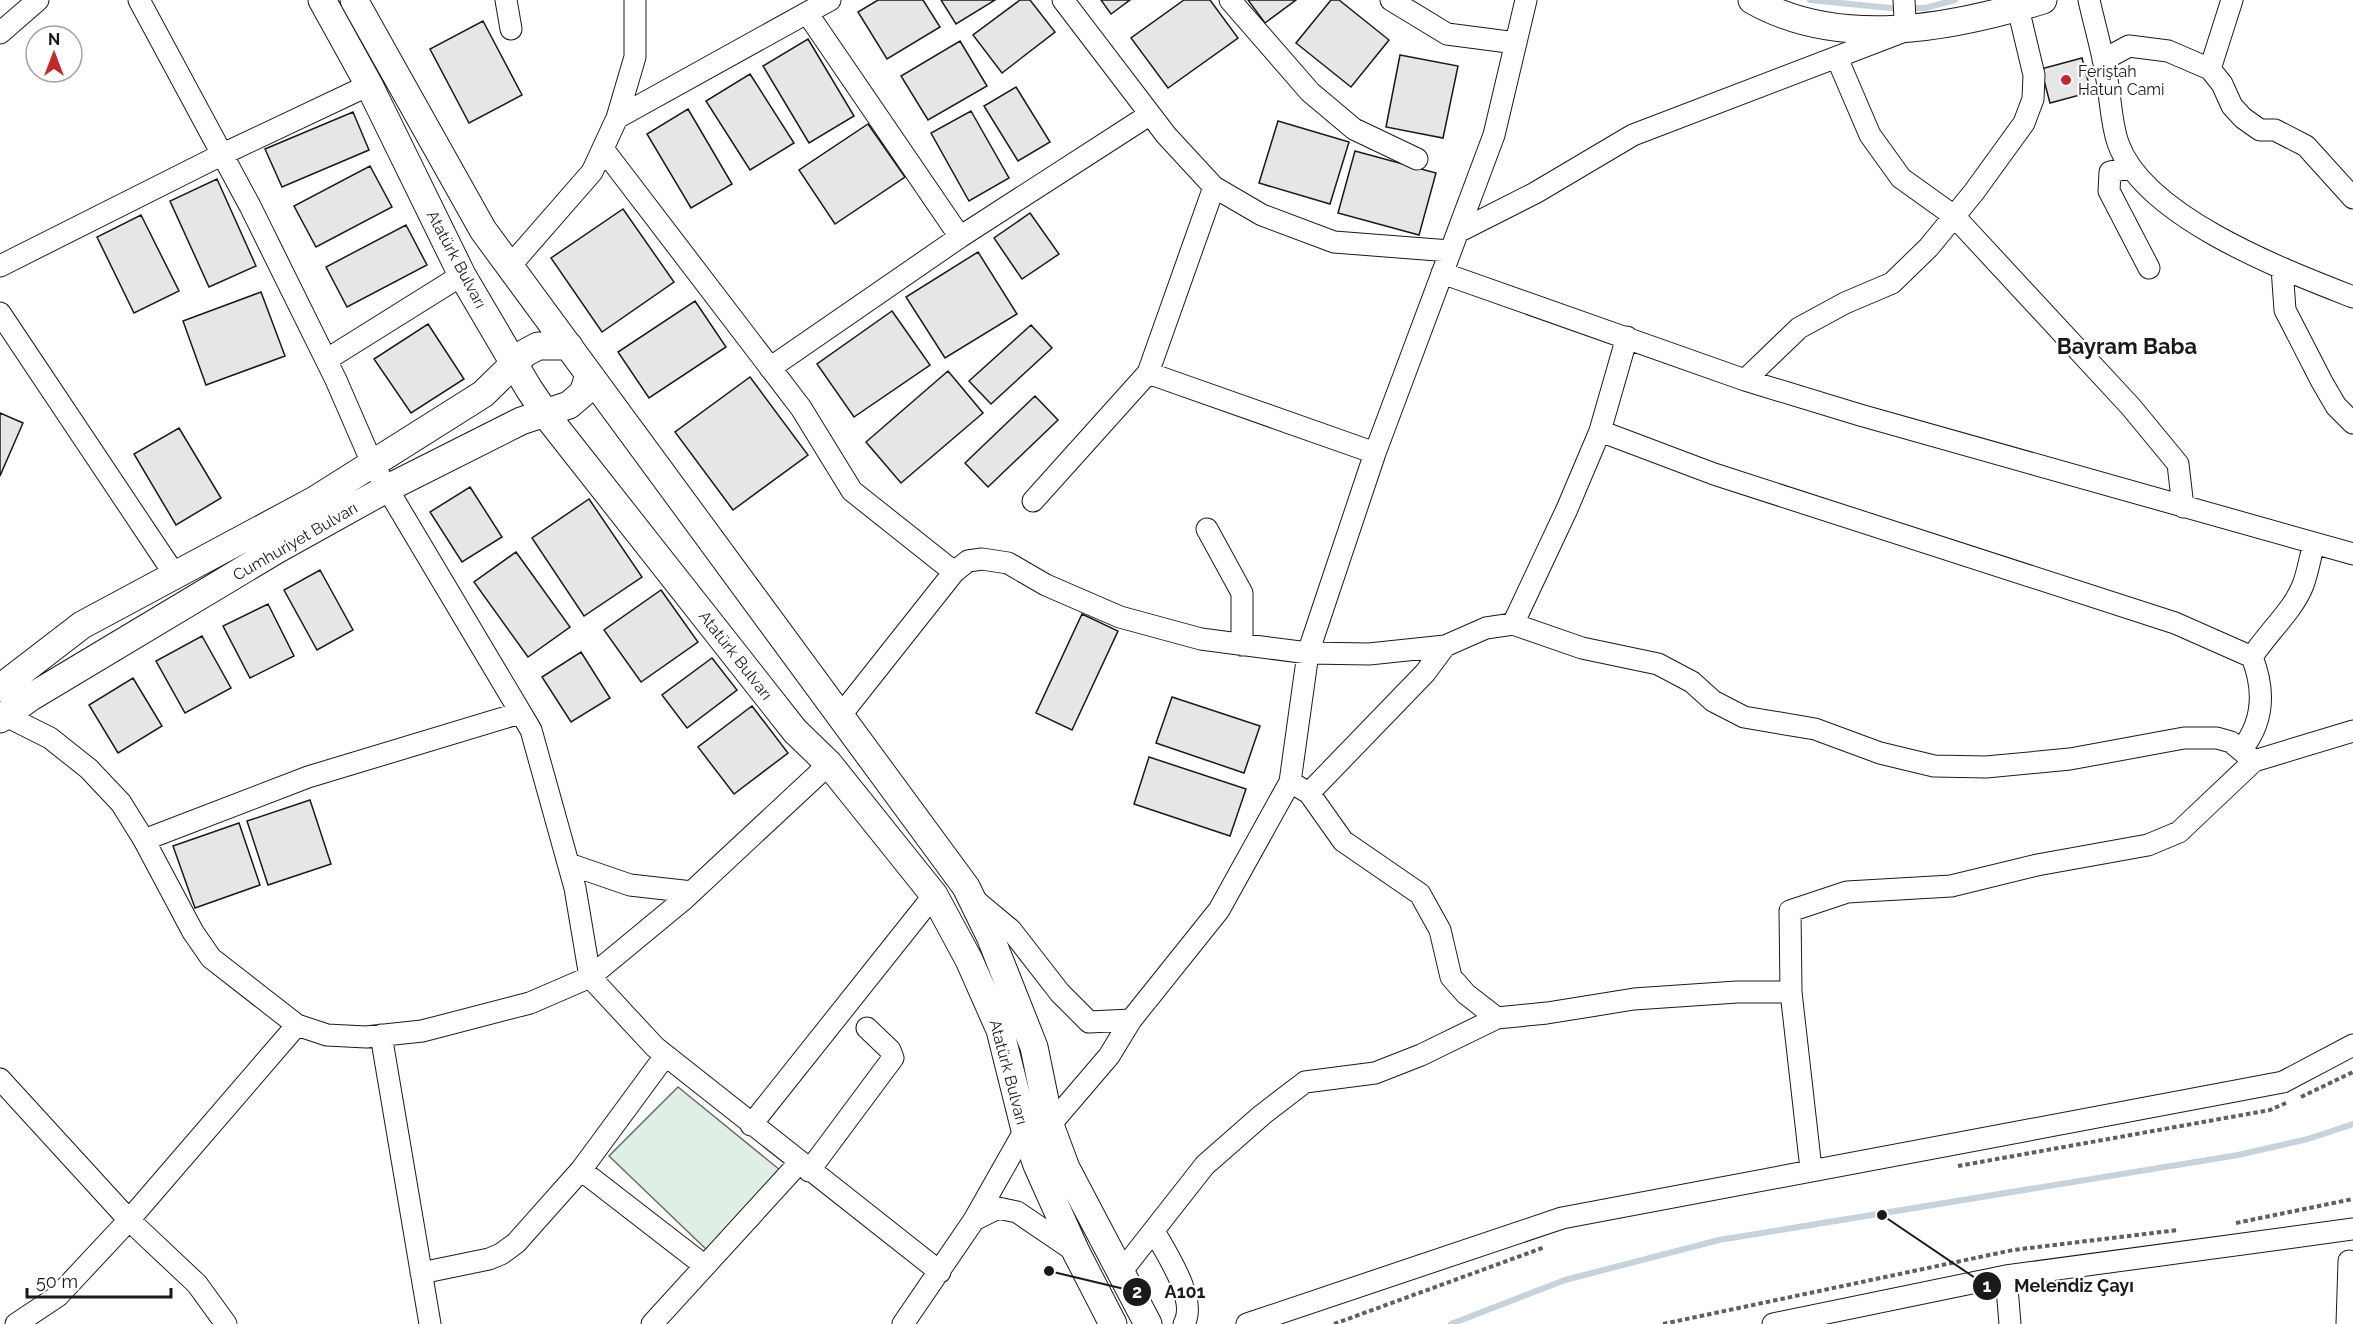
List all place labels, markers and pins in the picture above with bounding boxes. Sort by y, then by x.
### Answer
place label: Feriştah Hatun Cami [2078,62,2165,99]
marker: Feriştah Hatun Cami [2059,73,2073,87]
callout: Melendiz Çayı [1972,1268,2146,1304]
callout: A101 [1122,1274,1217,1310]

